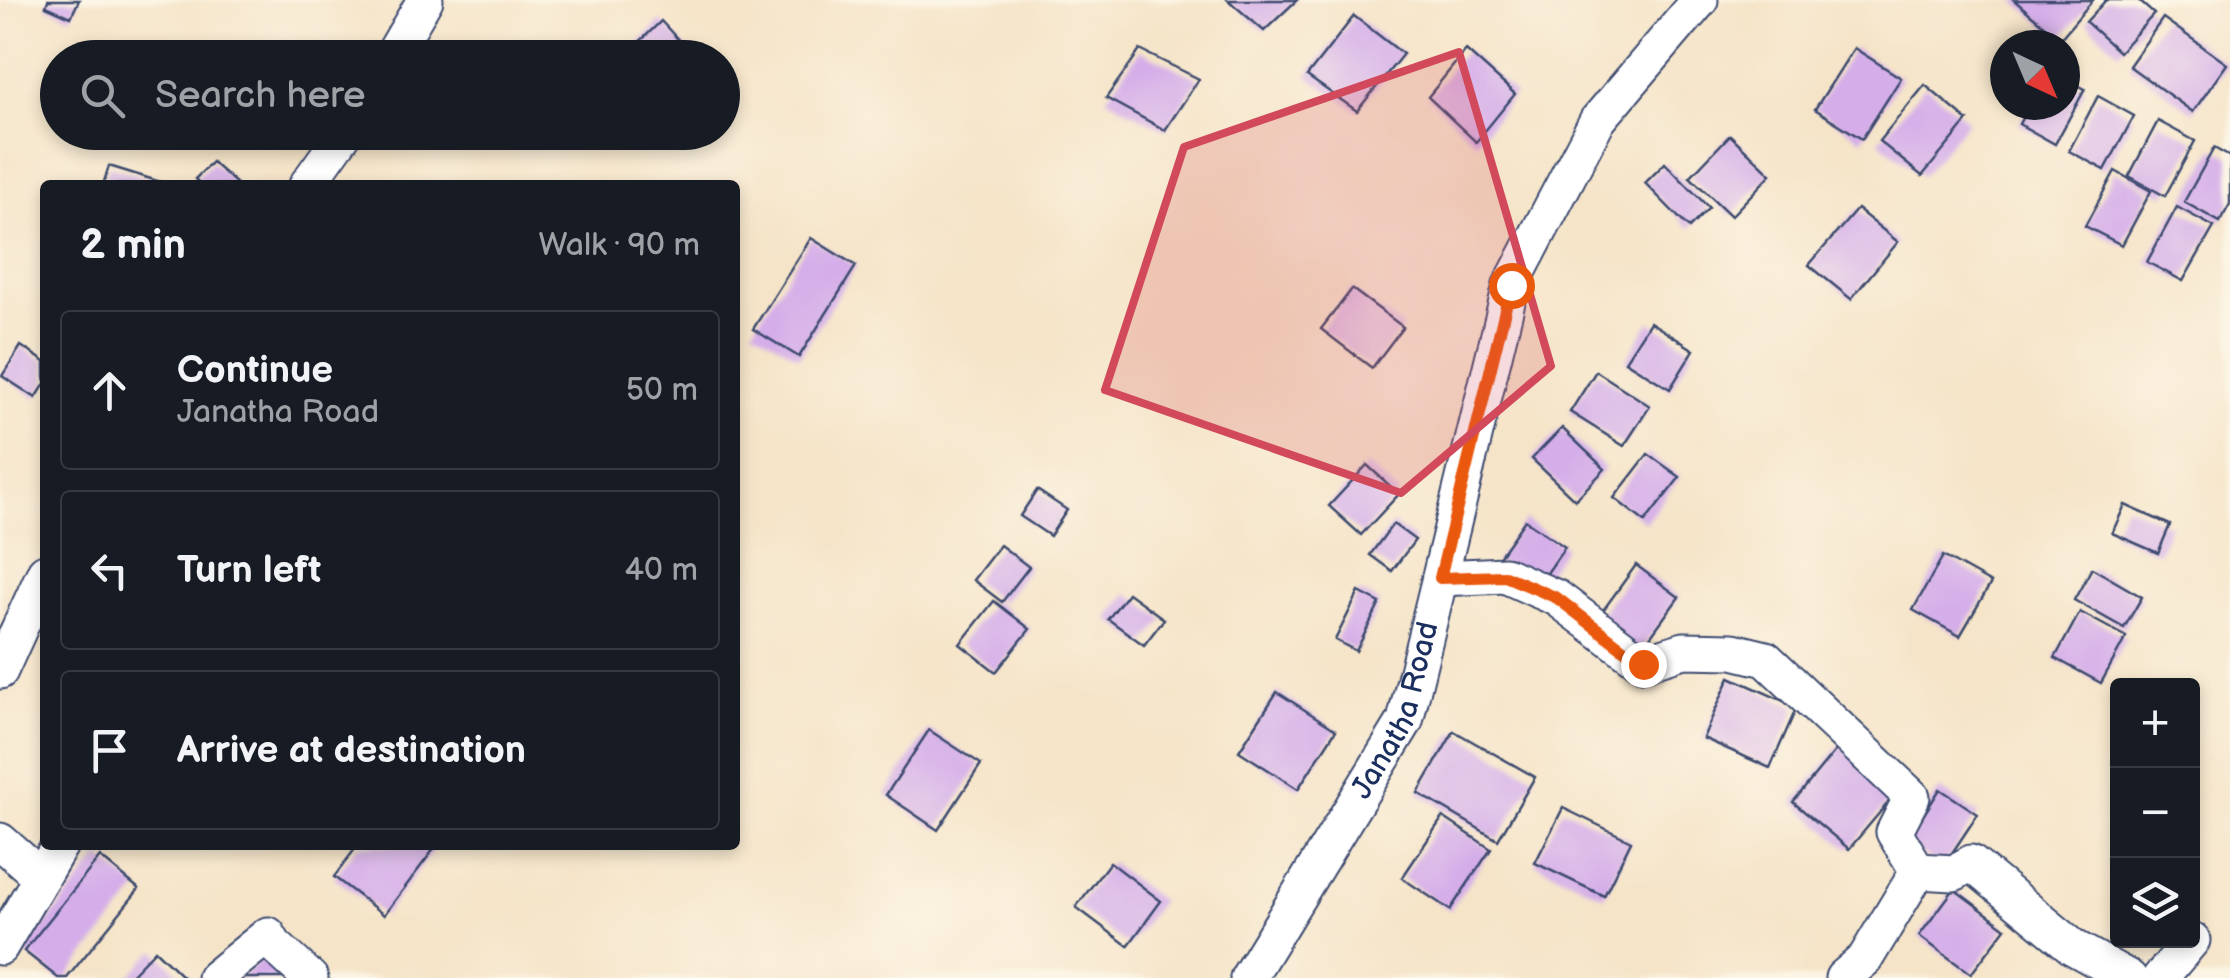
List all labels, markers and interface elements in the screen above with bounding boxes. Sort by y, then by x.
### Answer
north arrow [1990,30,2080,120]
search box [40,40,740,150]
icon: search [75,68,130,123]
text: Search here [155,73,366,118]
text: 2 min [80,220,186,271]
text: Walk · 90 m [538,226,700,265]
route start [1489,263,1535,309]
text: Continue [177,348,333,393]
icon: ahead [82,363,137,418]
text: 50 m [626,371,698,410]
text: Janatha Road [177,393,379,432]
icon: left [82,543,137,598]
text: Turn left [177,548,321,593]
text: 40 m [625,551,698,590]
street label: Janatha Road [1344,618,1446,805]
route end [1621,642,1667,688]
map controls [2110,678,2200,948]
button: + [2110,678,2200,768]
icon: arrive [82,723,137,778]
text: Arrive at destination [177,728,526,773]
button: − [2110,768,2200,858]
button: layers [2110,858,2200,948]

